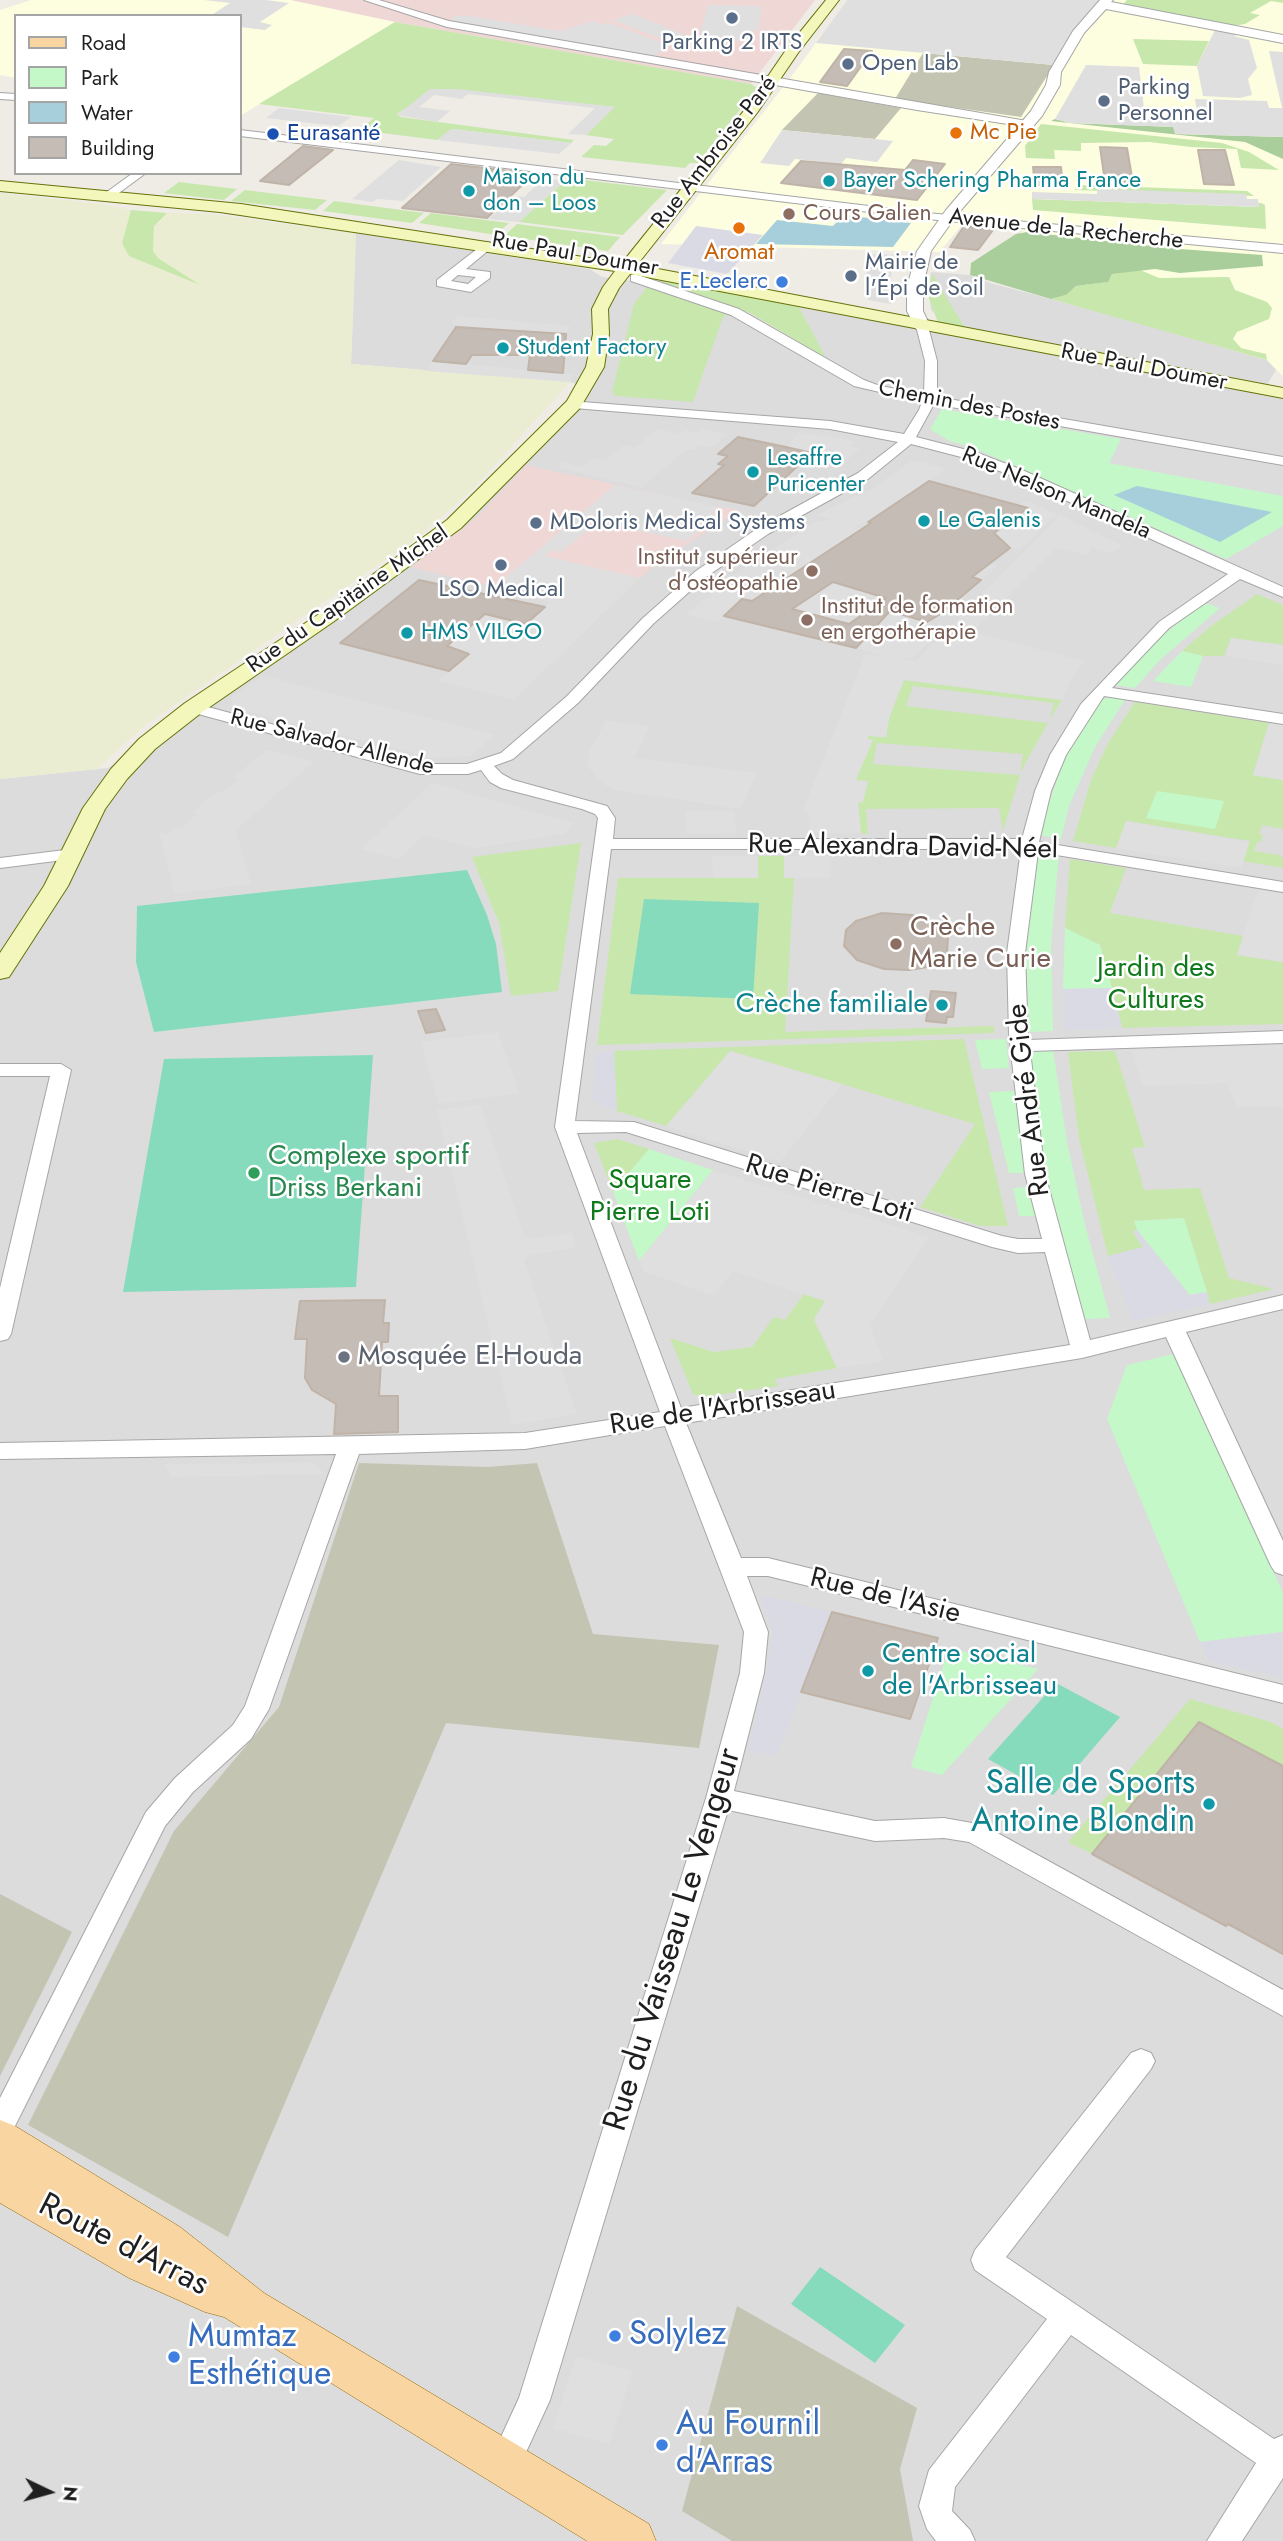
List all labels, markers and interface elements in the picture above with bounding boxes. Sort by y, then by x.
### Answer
marker: Parking 2 IRTS [724,10,740,26]
legend [14,14,242,175]
text: Road [81,28,126,58]
place label: Parking 2 IRTS [662,29,802,57]
place label: Open Lab [862,50,959,78]
marker: Open Lab [840,56,856,72]
text: Park [81,63,118,93]
street label: Rue Ambroise Paré [647,71,783,235]
place label: Parking Personnel [1118,74,1213,128]
marker: Parking Personnel [1096,93,1112,109]
text: Water [81,98,133,128]
place label: Mc Pie [970,119,1037,147]
place label: Eurasanté [287,120,380,148]
marker: Mc Pie [948,125,964,141]
marker: Eurasanté [265,126,281,142]
text: Building [81,133,154,163]
place label: Maison du don – Loos [483,164,596,218]
place label: Bayer Schering Pharma France [843,167,1141,195]
marker: Bayer Schering Pharma France [821,173,837,189]
marker: Maison du don – Loos [461,183,477,199]
place label: Cours Galien [803,200,932,228]
street label: Avenue de la Recherche [947,204,1185,256]
marker: Cours Galien [781,206,797,222]
marker: Aromat [731,220,747,236]
street label: Rue Paul Doumer [489,227,661,283]
place label: Aromat [704,239,774,267]
place label: Mairie de l'Épi de Soil [865,249,984,303]
place label: E.Leclerc [680,268,768,296]
marker: Mairie de l'Épi de Soil [843,268,859,284]
marker: E.Leclerc [774,274,790,290]
place label: Student Factory [517,334,666,362]
street label: Rue Paul Doumer [1058,338,1230,398]
marker: Student Factory [495,340,511,356]
street label: Chemin des Postes [876,375,1062,437]
street label: Rue Nelson Mandela [957,442,1155,546]
place label: Lesaffre Puricenter [767,445,865,499]
marker: Lesaffre Puricenter [745,464,761,480]
place label: Le Galenis [938,507,1040,535]
place label: MDoloris Medical Systems [550,509,805,537]
marker: Le Galenis [916,513,932,529]
marker: MDoloris Medical Systems [528,515,544,531]
street label: Rue du Capitaine Michel [242,520,454,680]
place label: Institut supérieur d'ostéopathie [638,544,798,598]
marker: LSO Medical [493,557,509,573]
marker: Institut supérieur d'ostéopathie [804,563,820,579]
place label: LSO Medical [439,576,563,604]
place label: Institut de formation en ergothérapie [821,593,1014,647]
marker: Institut de formation en ergothérapie [799,612,815,628]
place label: HMS VILGO [421,619,542,647]
marker: HMS VILGO [399,625,415,641]
street label: Rue Salvador Allende [227,704,437,782]
street label: Rue Alexandra David-Néel [748,828,1058,868]
place label: Crèche Marie Curie [910,911,1051,977]
marker: Crèche Marie Curie [888,936,904,952]
park label: Jardin des Cultures [1097,952,1215,1018]
place label: Crèche familiale [736,988,928,1022]
marker: Crèche familiale [934,997,950,1013]
street label: Rue André Gide [1002,1002,1058,1198]
place label: Complexe sportif Driss Berkani [268,1140,469,1206]
street label: Rue Pierre Loti [741,1149,917,1231]
park label: Square Pierre Loti [590,1164,710,1230]
marker: Complexe sportif Driss Berkani [246,1165,262,1181]
place label: Mosquée El-Houda [358,1340,582,1374]
marker: Mosquée El-Houda [336,1349,352,1365]
street label: Rue de l'Arbrisseau [608,1375,838,1443]
street label: Rue de l'Asie [806,1562,964,1632]
place label: Centre social de l'Arbrisseau [882,1638,1057,1704]
marker: Centre social de l'Arbrisseau [860,1663,876,1679]
street label: Rue du Vaisseau Le Vengeur [597,1744,751,2136]
place label: Salle de Sports Antoine Blondin [971,1765,1195,1843]
marker: Salle de Sports Antoine Blondin [1201,1796,1217,1812]
street label: Route d'Arras [31,2186,215,2306]
place label: Solylez [629,2316,726,2356]
place label: Mumtaz Esthétique [188,2318,331,2396]
marker: Solylez [607,2328,623,2344]
marker: Mumtaz Esthétique [166,2349,182,2365]
place label: Au Fournil d'Arras [676,2406,820,2484]
marker: Au Fournil d'Arras [654,2437,670,2453]
north arrow [14,2457,84,2527]
text: N [56,2485,85,2503]

